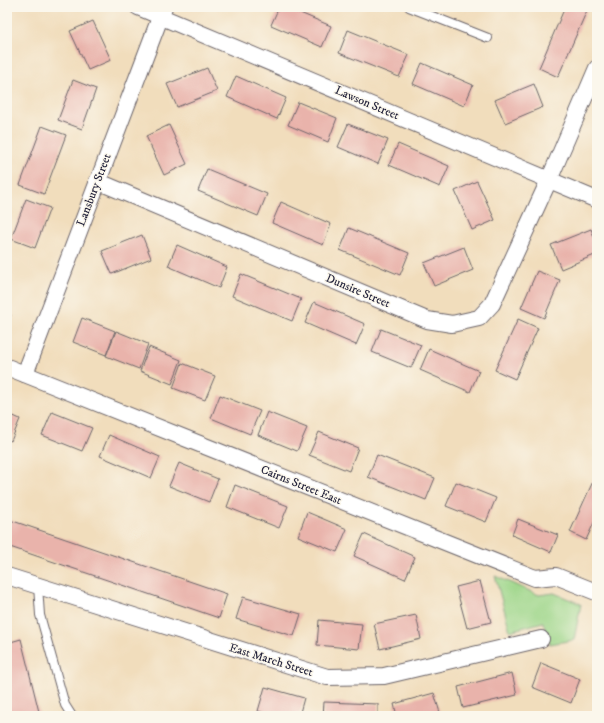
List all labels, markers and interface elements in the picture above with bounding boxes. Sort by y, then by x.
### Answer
street label: Lawson Street [333,83,402,123]
street label: Lansbury Street [73,151,115,228]
street label: Dunsire Street [324,271,393,311]
street label: Cairns Street East [258,462,344,508]
street label: East March Street [227,640,315,680]

